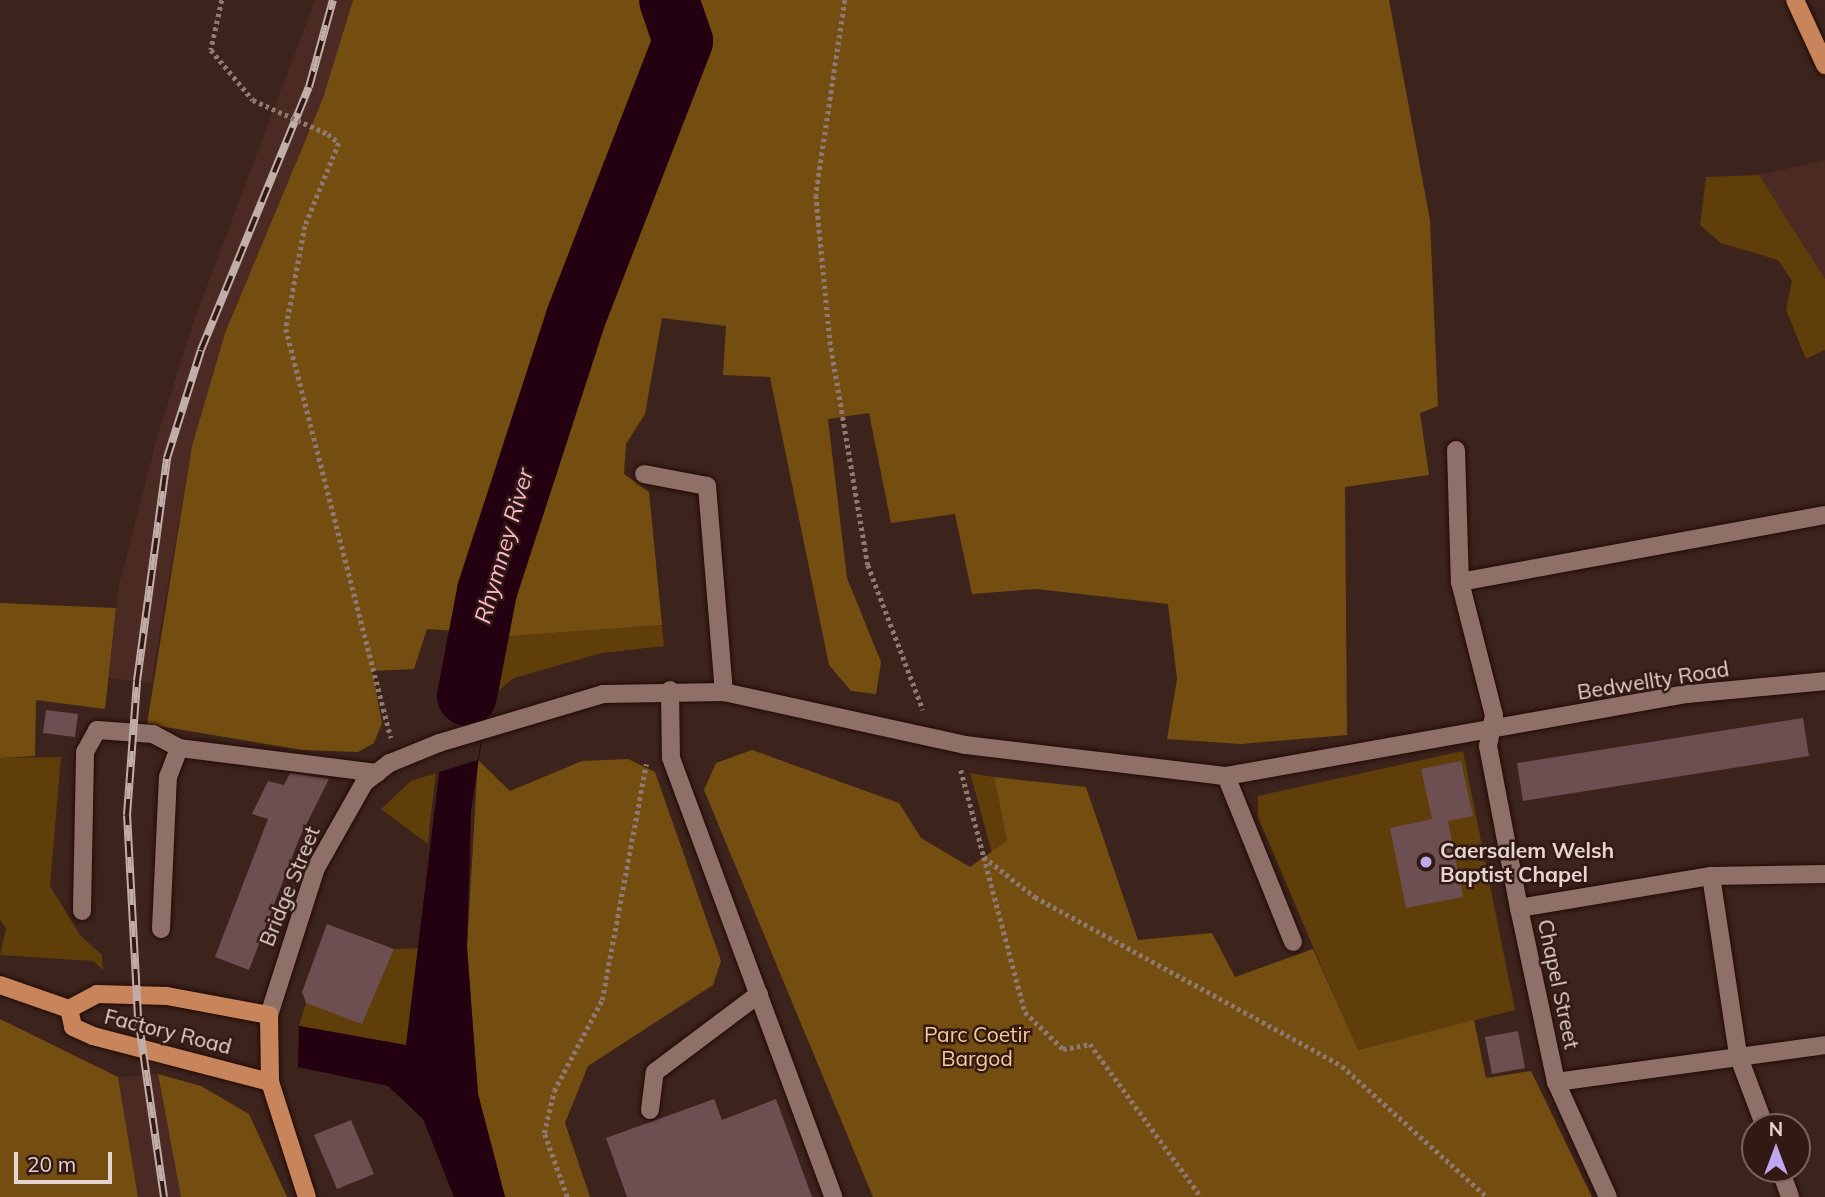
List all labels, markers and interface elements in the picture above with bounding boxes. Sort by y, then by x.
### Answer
water label: Rhymney River [469,465,539,627]
street label: Bedwellty Road [1575,656,1731,704]
street label: Bridge Street [254,822,324,950]
place label: Caersalem Welsh Baptist Chapel [1440,837,1614,887]
marker: Caersalem Welsh Baptist Chapel [1418,854,1434,870]
street label: Chapel Street [1533,917,1585,1051]
street label: Factory Road [102,1003,234,1059]
park label: Parc Coetir Bargod [924,1021,1030,1071]
north arrow [1741,1113,1811,1183]
text: N [1769,1117,1783,1141]
scale bar [18,1138,116,1182]
text: 20 m [27,1151,76,1177]

